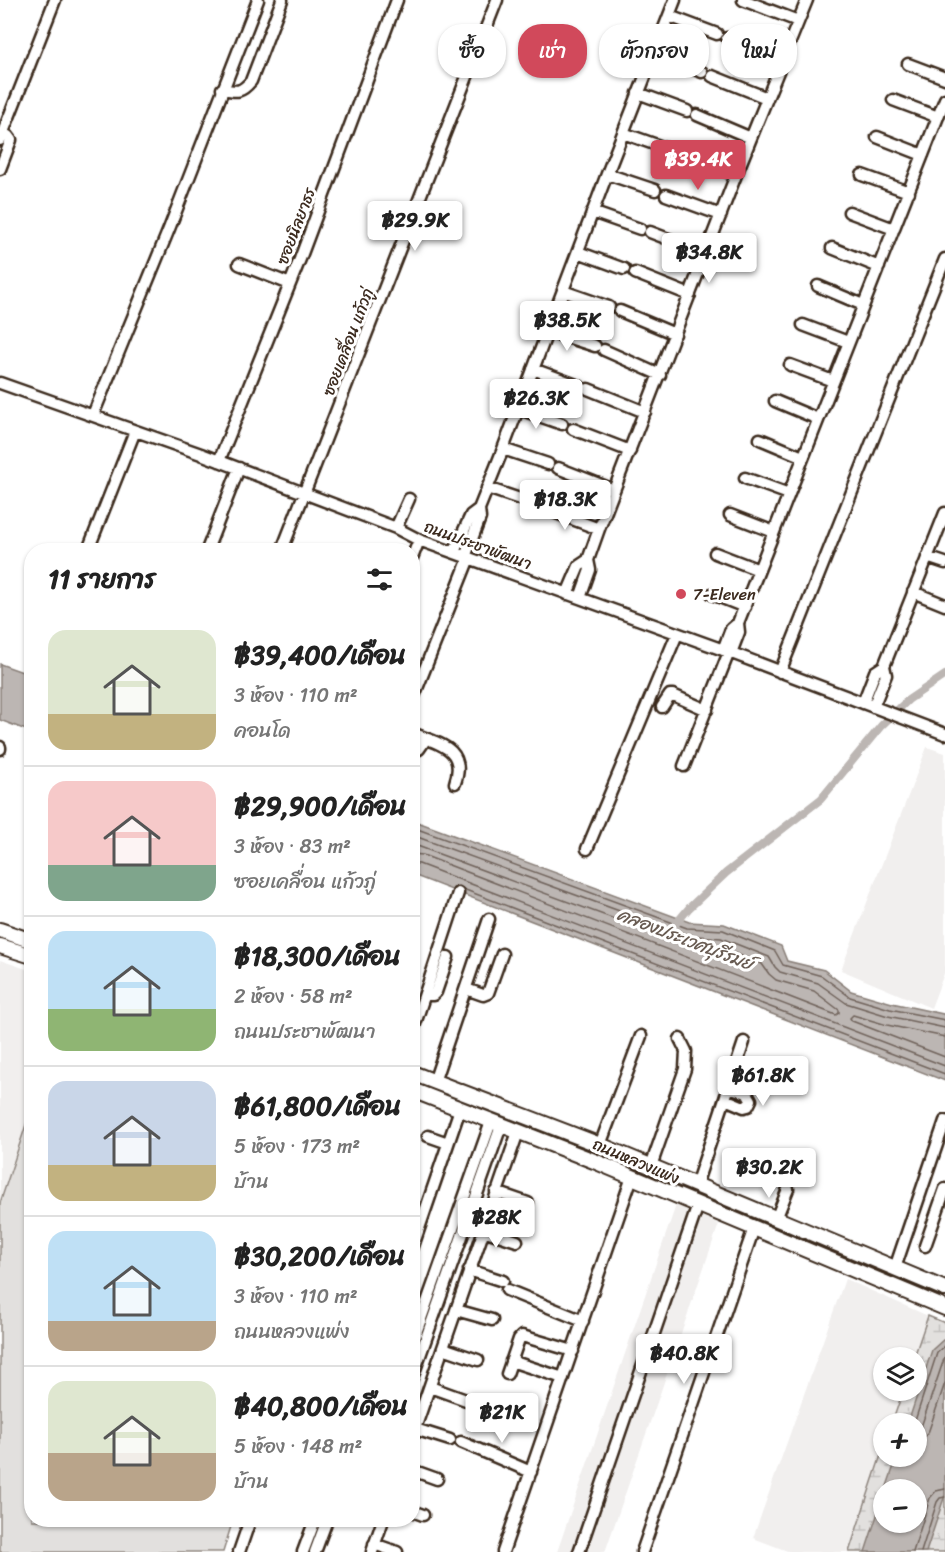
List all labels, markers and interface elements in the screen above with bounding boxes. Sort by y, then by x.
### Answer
chip: ซื้อ [438,24,506,78]
chip: เช่า [518,24,587,78]
chip: ตัวกรอง [599,24,709,78]
chip: ใหม่ [721,24,797,78]
pin: ฿39.4K [649,140,747,191]
text: ฿39.4K [665,142,731,177]
street label: ซอยนิลยาธร [268,182,324,269]
pin: ฿29.9K [366,201,464,252]
text: ฿29.9K [381,203,449,238]
pin: ฿34.8K [660,233,758,284]
text: ฿34.8K [676,235,742,270]
street label: ซอยเคลื่อน แก้วภู่ [314,283,382,400]
pin: ฿38.5K [518,301,616,352]
text: ฿38.5K [534,303,600,338]
pin: ฿26.3K [487,379,585,430]
text: ฿26.3K [504,381,568,416]
pin: ฿18.3K [516,480,614,531]
text: ฿18.3K [534,482,596,517]
street label: ถนนประชาพัฒนา [420,512,536,578]
text: 11 รายการ [48,556,156,602]
icon: filters [363,563,396,596]
place label: 7-Eleven [693,580,756,609]
marker: 7-Eleven [674,587,688,601]
text: ฿39,400/เดือน [234,632,406,678]
icon: home [96,654,168,726]
text: 3 ห้อง · 110 m² [234,678,358,713]
text: คอนโด [234,713,291,748]
text: ฿29,900/เดือน [234,783,406,829]
icon: home [96,805,168,877]
text: 3 ห้อง · 83 m² [234,829,351,864]
text: ซอยเคลื่อน แก้วภู่ [234,864,376,899]
water label: คลองประเวศบุรีรมย์ [612,898,764,982]
text: ฿18,300/เดือน [234,933,401,979]
icon: home [96,955,168,1027]
text: 2 ห้อง · 58 m² [234,979,353,1014]
text: ถนนประชาพัฒนา [234,1014,376,1049]
pin: ฿61.8K [714,1056,812,1107]
text: ฿61.8K [731,1058,795,1093]
text: ฿61,800/เดือน [234,1083,401,1129]
icon: home [96,1105,168,1177]
text: 5 ห้อง · 173 m² [234,1129,360,1164]
street label: ถนนหลวงแพ่ง [588,1130,685,1193]
pin: ฿30.2K [720,1148,818,1199]
text: ฿30.2K [736,1150,802,1185]
text: บ้าน [234,1164,269,1199]
pin: ฿28K [460,1198,532,1249]
text: ฿28K [472,1200,520,1235]
text: ฿30,200/เดือน [234,1233,405,1279]
icon: home [96,1255,168,1327]
text: 3 ห้อง · 110 m² [234,1279,358,1314]
text: ถนนหลวงแพ่ง [234,1314,349,1349]
pin: ฿40.8K [635,1334,733,1385]
text: ฿40.8K [650,1336,718,1371]
map controls [873,1347,927,1533]
button: layers [873,1347,927,1401]
text: ฿40,800/เดือน [234,1383,408,1429]
pin: ฿21K [466,1393,538,1444]
text: ฿21K [479,1395,525,1430]
icon: home [96,1405,168,1477]
button: + [873,1413,927,1467]
text: 5 ห้อง · 148 m² [234,1429,362,1464]
text: บ้าน [234,1464,269,1499]
button: − [873,1479,927,1533]

